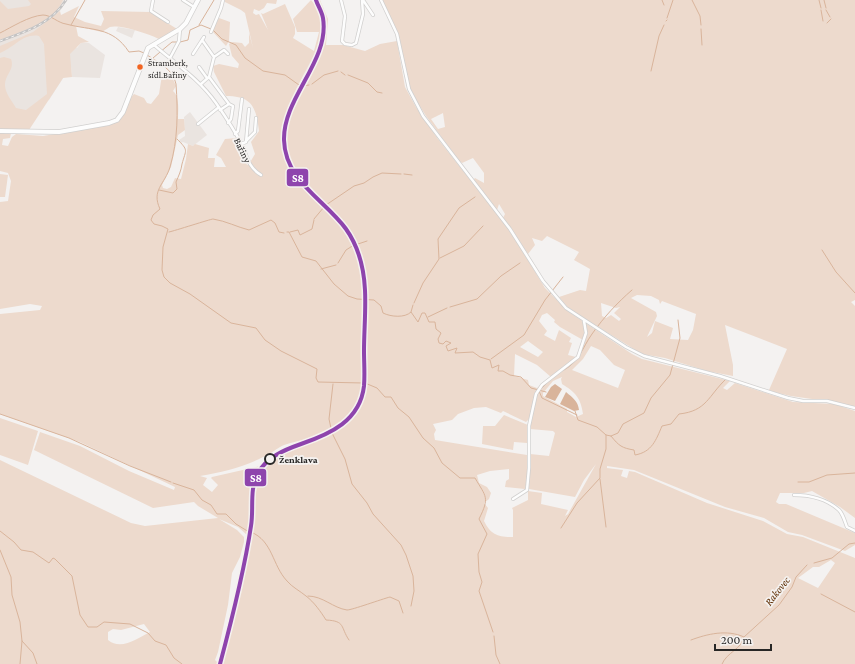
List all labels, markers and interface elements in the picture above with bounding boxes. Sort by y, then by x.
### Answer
place label: Štramberk, sídl.Bařiny [148,58,188,80]
marker: Štramberk, sídl.Bařiny [135,62,145,72]
street label: Bařiny [232,136,253,165]
line badge: S8 [286,168,309,187]
text: S8 [292,172,304,184]
marker: Ženklava [264,453,276,465]
place label: Ženklava [279,454,318,465]
line badge: S8 [244,468,267,487]
text: S8 [250,472,262,484]
water label: Rakovec [762,574,792,608]
scale bar [715,626,771,652]
text: 200 m [721,633,753,647]

